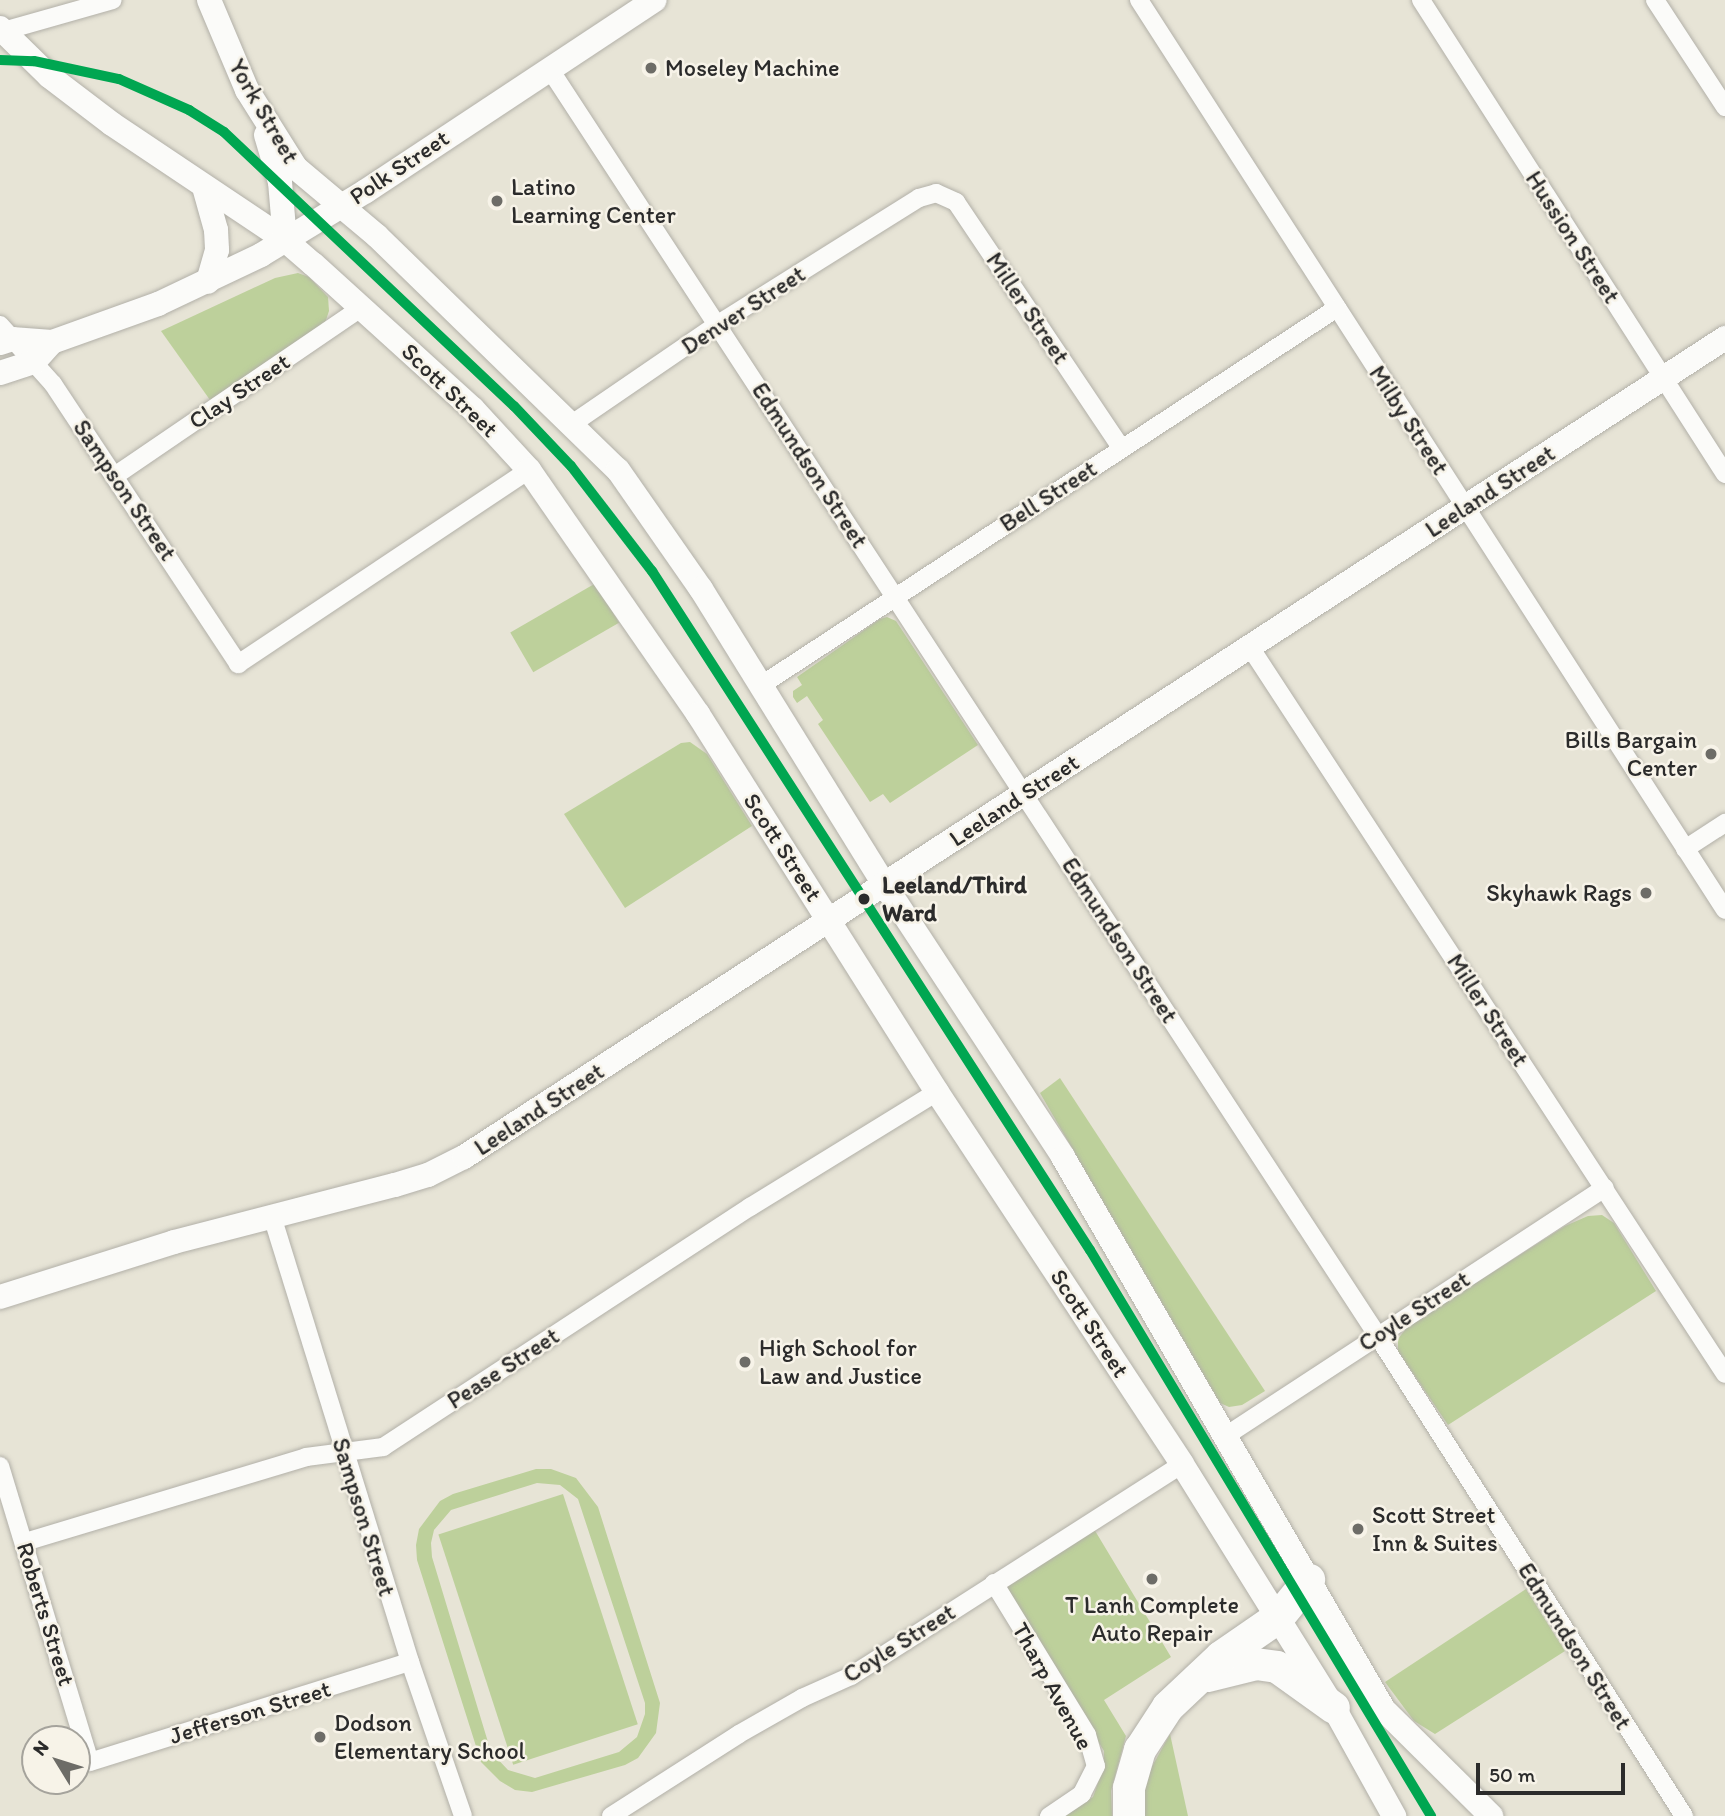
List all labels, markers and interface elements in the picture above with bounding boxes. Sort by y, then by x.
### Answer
street label: York Street [223,54,305,168]
place label: Moseley Machine [665,54,840,82]
marker: Moseley Machine [643,60,659,76]
street label: Polk Street [344,123,454,211]
street label: Hussion Street [1520,165,1626,309]
place label: Latino Learning Center [511,173,676,229]
marker: Latino Learning Center [489,193,505,209]
street label: Miller Street [980,247,1076,369]
street label: Denver Street [676,259,810,361]
street label: Scott Street [396,337,504,443]
street label: Clay Street [183,347,295,435]
street label: Milby Street [1363,360,1455,480]
street label: Edmundson Street [746,377,874,553]
street label: Sampson Street [67,414,183,566]
street label: Leeland Street [1420,438,1560,544]
street label: Bell Street [994,454,1102,538]
place label: Bills Bargain Center [1564,726,1697,782]
marker: Bills Bargain Center [1703,746,1719,762]
street label: Leeland Street [944,747,1084,853]
street label: Scott Street [737,788,829,906]
street label: Edmundson Street [1056,852,1184,1028]
place label: Leeland/Third Ward [882,871,1027,927]
place label: Skyhawk Rags [1486,879,1632,907]
marker: Skyhawk Rags [1638,885,1654,901]
marker: Leeland/Third Ward [853,888,875,910]
street label: Miller Street [1441,948,1535,1072]
street label: Leeland Street [469,1056,609,1162]
street label: Scott Street [1044,1264,1136,1382]
street label: Coyle Street [1353,1265,1475,1357]
street label: Pease Street [442,1321,564,1415]
place label: High School for Law and Justice [759,1334,923,1390]
marker: High School for Law and Justice [737,1354,753,1370]
street label: Sampson Street [326,1435,402,1599]
place label: Scott Street Inn & Suites [1372,1501,1498,1557]
marker: Scott Street Inn & Suites [1350,1521,1366,1537]
street label: Roberts Street [11,1539,81,1689]
street label: Edmundson Street [1512,1557,1638,1735]
marker: T Lanh Complete Auto Repair [1144,1571,1160,1587]
place label: T Lanh Complete Auto Repair [1065,1591,1239,1647]
street label: Coyle Street [838,1597,960,1689]
street label: Tharp Avenue [1006,1617,1100,1755]
street label: Jefferson Street [166,1674,334,1750]
place label: Dodson Elementary School [334,1709,525,1765]
north arrow [21,1725,91,1795]
marker: Dodson Elementary School [312,1729,328,1745]
text: N [28,1736,54,1760]
scale bar [1480,1750,1629,1794]
text: 50 m [1489,1762,1535,1787]

